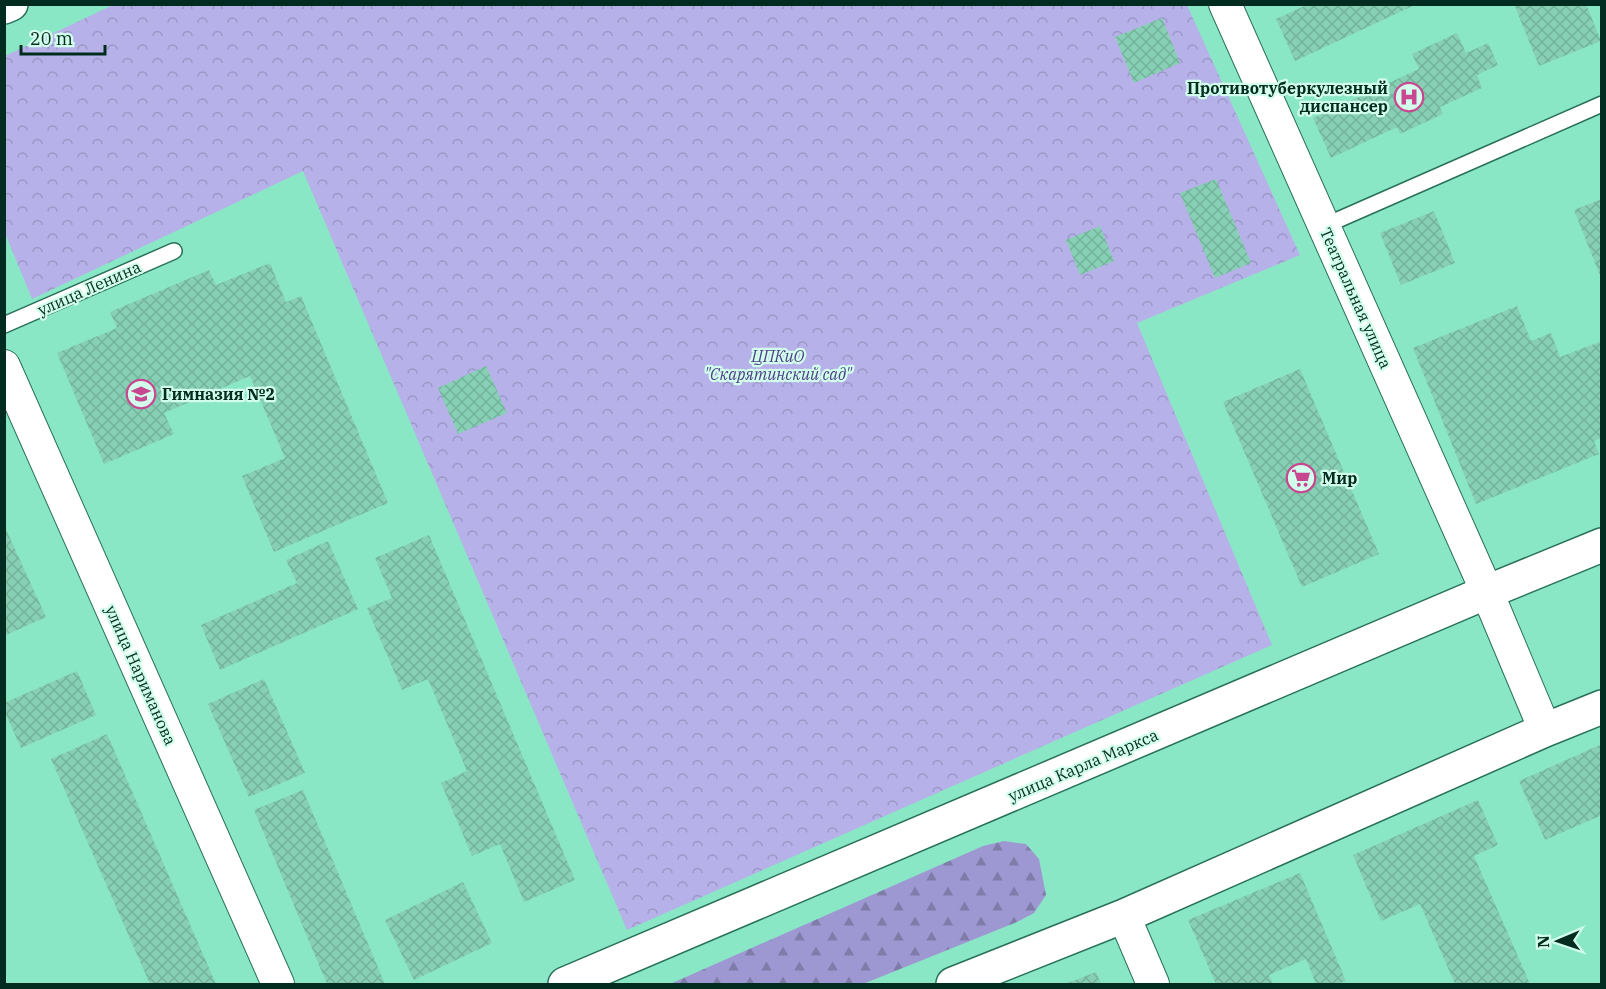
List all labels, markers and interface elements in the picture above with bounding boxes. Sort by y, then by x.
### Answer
scale bar [21,18,105,56]
text: 20 m [30,27,73,50]
place label: Противотуберкулезный диспансер [1187,78,1388,116]
hospital icon: Противотуберкулезный диспансер [1393,81,1425,113]
street label: Театральная улица [1316,224,1396,372]
street label: улица Ленина [34,256,144,320]
park label: ЦПКиО "Скарятинский сад" [704,346,854,384]
school or university icon: Гимназия №2 [125,378,157,410]
place label: Гимназия №2 [162,384,275,404]
supermarket icon: Мир [1285,462,1317,494]
place label: Мир [1322,468,1357,488]
street label: улица Нариманова [101,602,181,748]
street label: улица Карла Маркса [1005,724,1161,806]
north arrow [1528,911,1588,971]
text: N [1533,935,1553,948]

